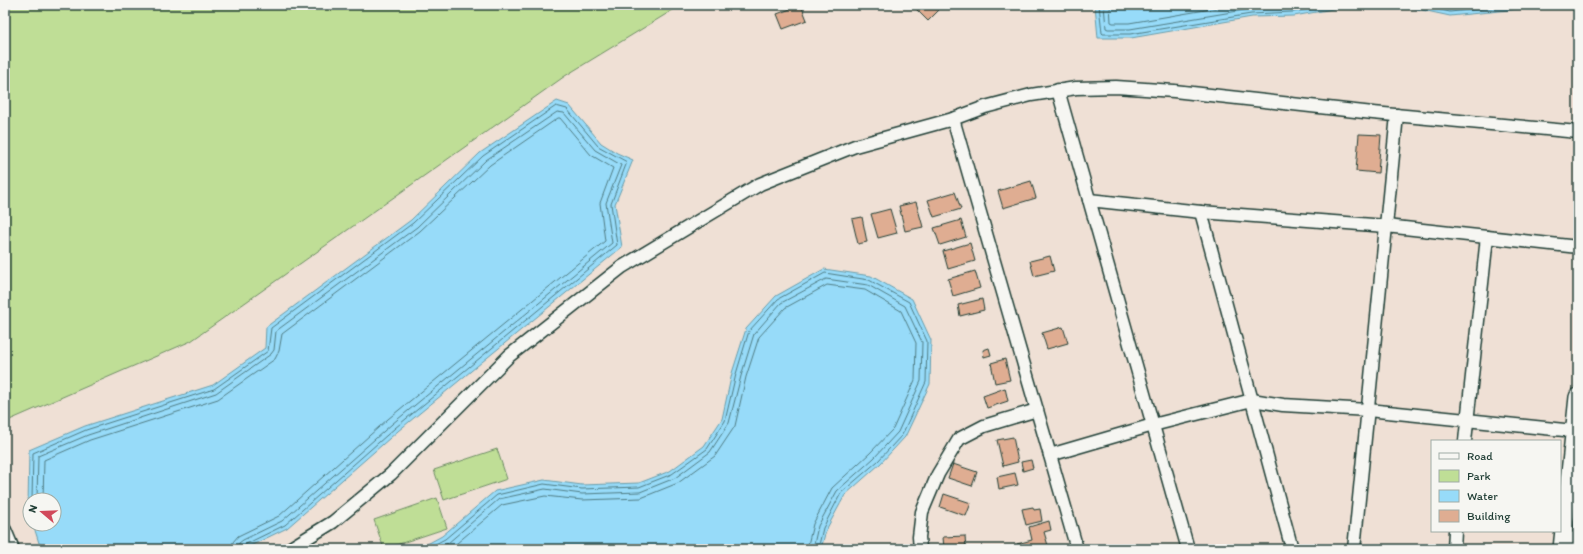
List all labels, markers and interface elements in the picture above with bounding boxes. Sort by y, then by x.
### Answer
legend [1431,440,1561,532]
text: Road [1467,449,1493,463]
text: Park [1467,469,1491,483]
text: Water [1467,489,1498,503]
north arrow [22,492,62,532]
text: N [26,503,40,515]
text: Building [1467,509,1511,523]

